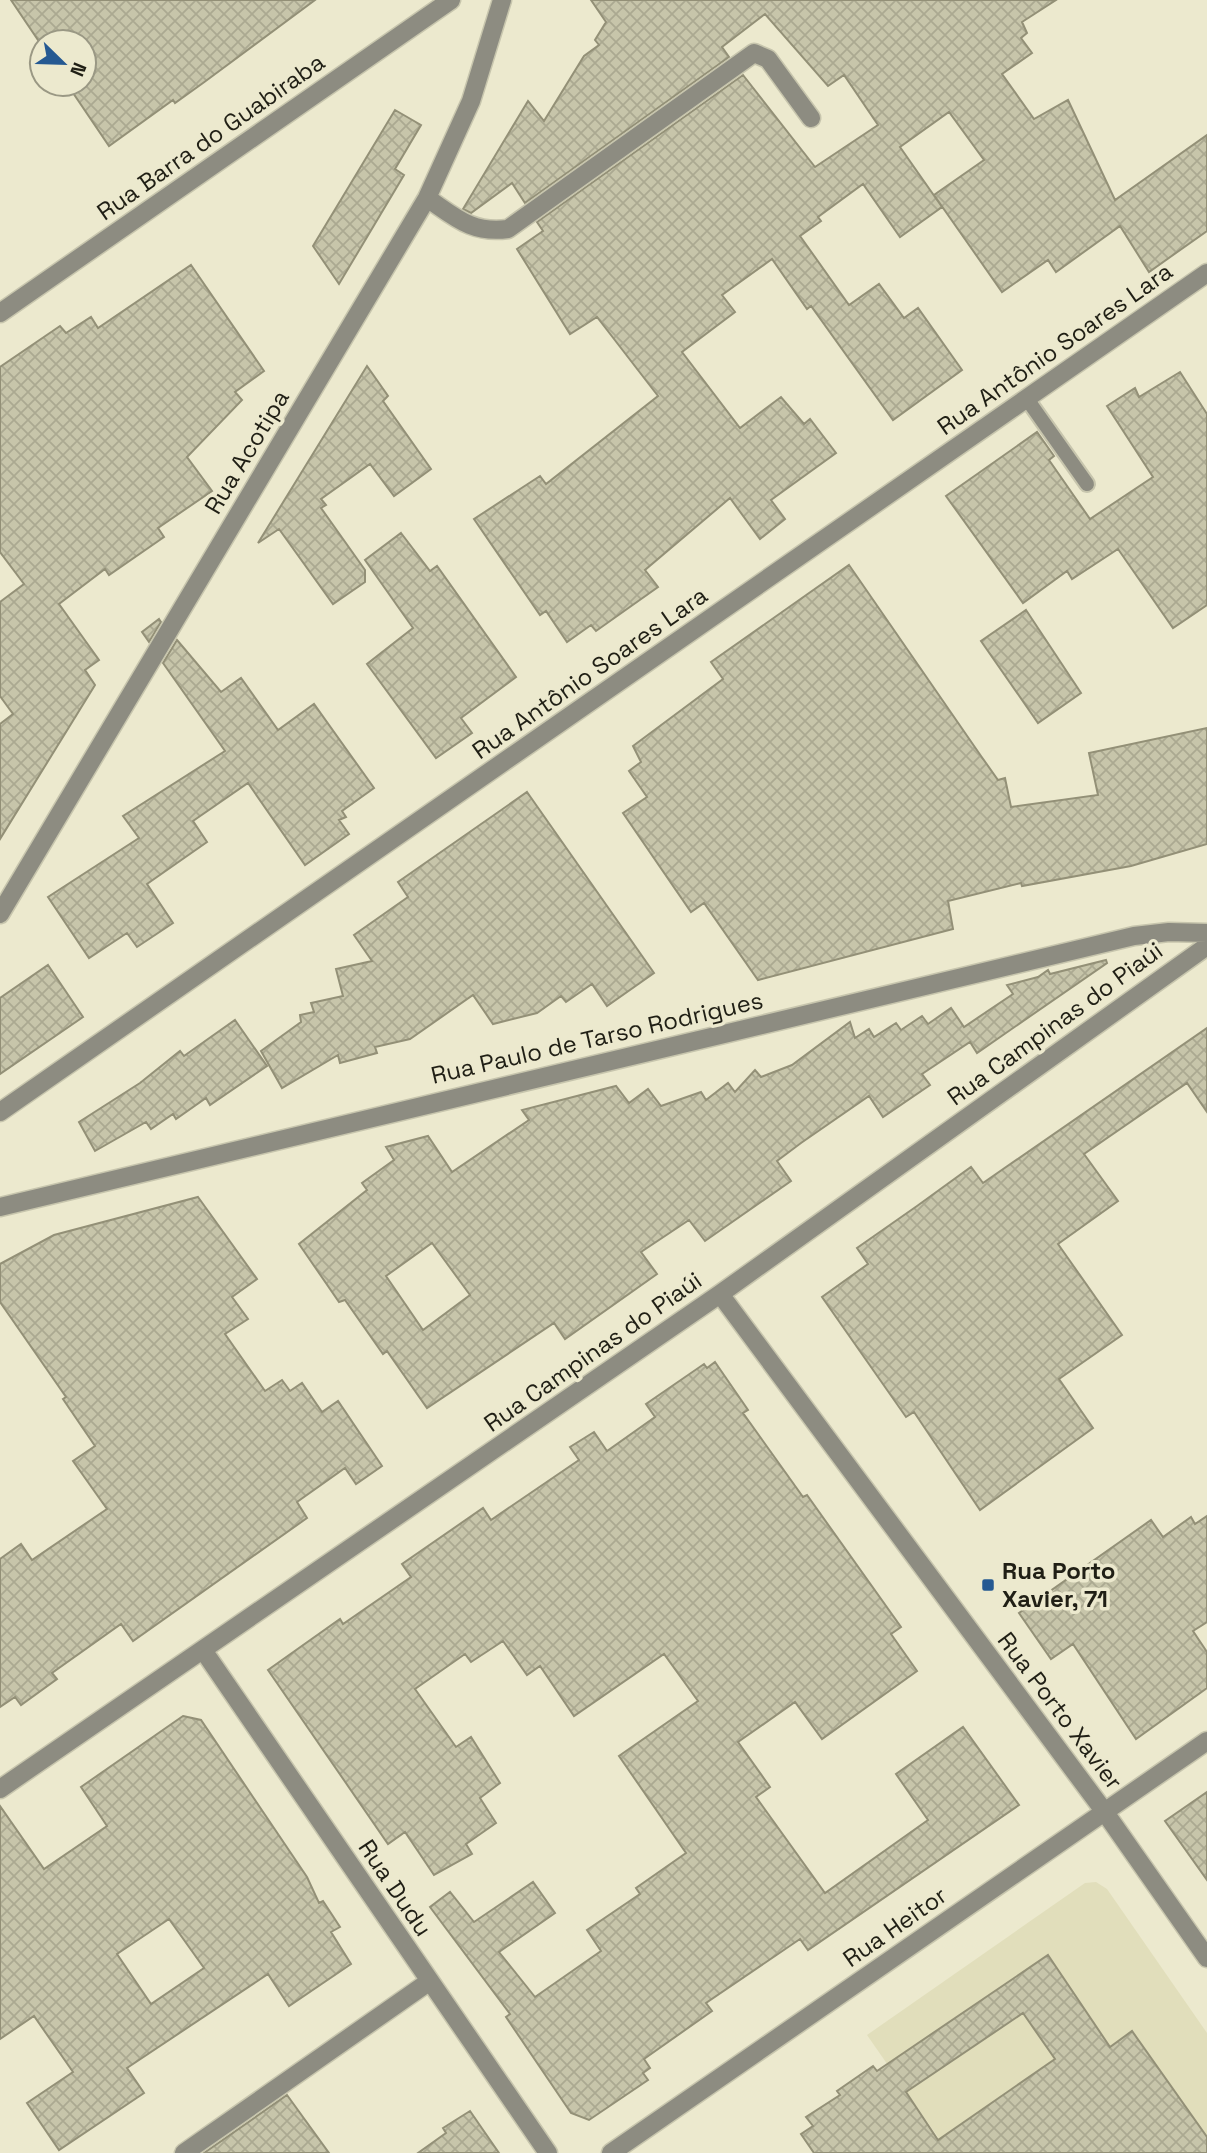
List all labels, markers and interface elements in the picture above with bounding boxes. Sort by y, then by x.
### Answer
north arrow [28,28,98,98]
street label: Rua Barra do Guabiraba [91,46,331,227]
text: N [64,59,92,80]
street label: Rua Antônio Soares Lara [931,255,1179,442]
street label: Rua Acotipa [197,384,296,520]
street label: Rua Antônio Soares Lara [466,579,714,766]
street label: Rua Campinas do Piaúi [941,935,1169,1112]
street label: Rua Paulo de Tarso Rodrigues [428,984,766,1091]
street label: Rua Campinas do Piaúi [478,1265,708,1439]
place label: Rua Porto Xavier, 71 [1002,1555,1116,1614]
marker: Rua Porto Xavier, 71 [980,1577,996,1593]
street label: Rua Porto Xavier [991,1626,1130,1796]
street label: Rua Dudu [352,1833,439,1942]
street label: Rua Heitor [837,1879,953,1974]

